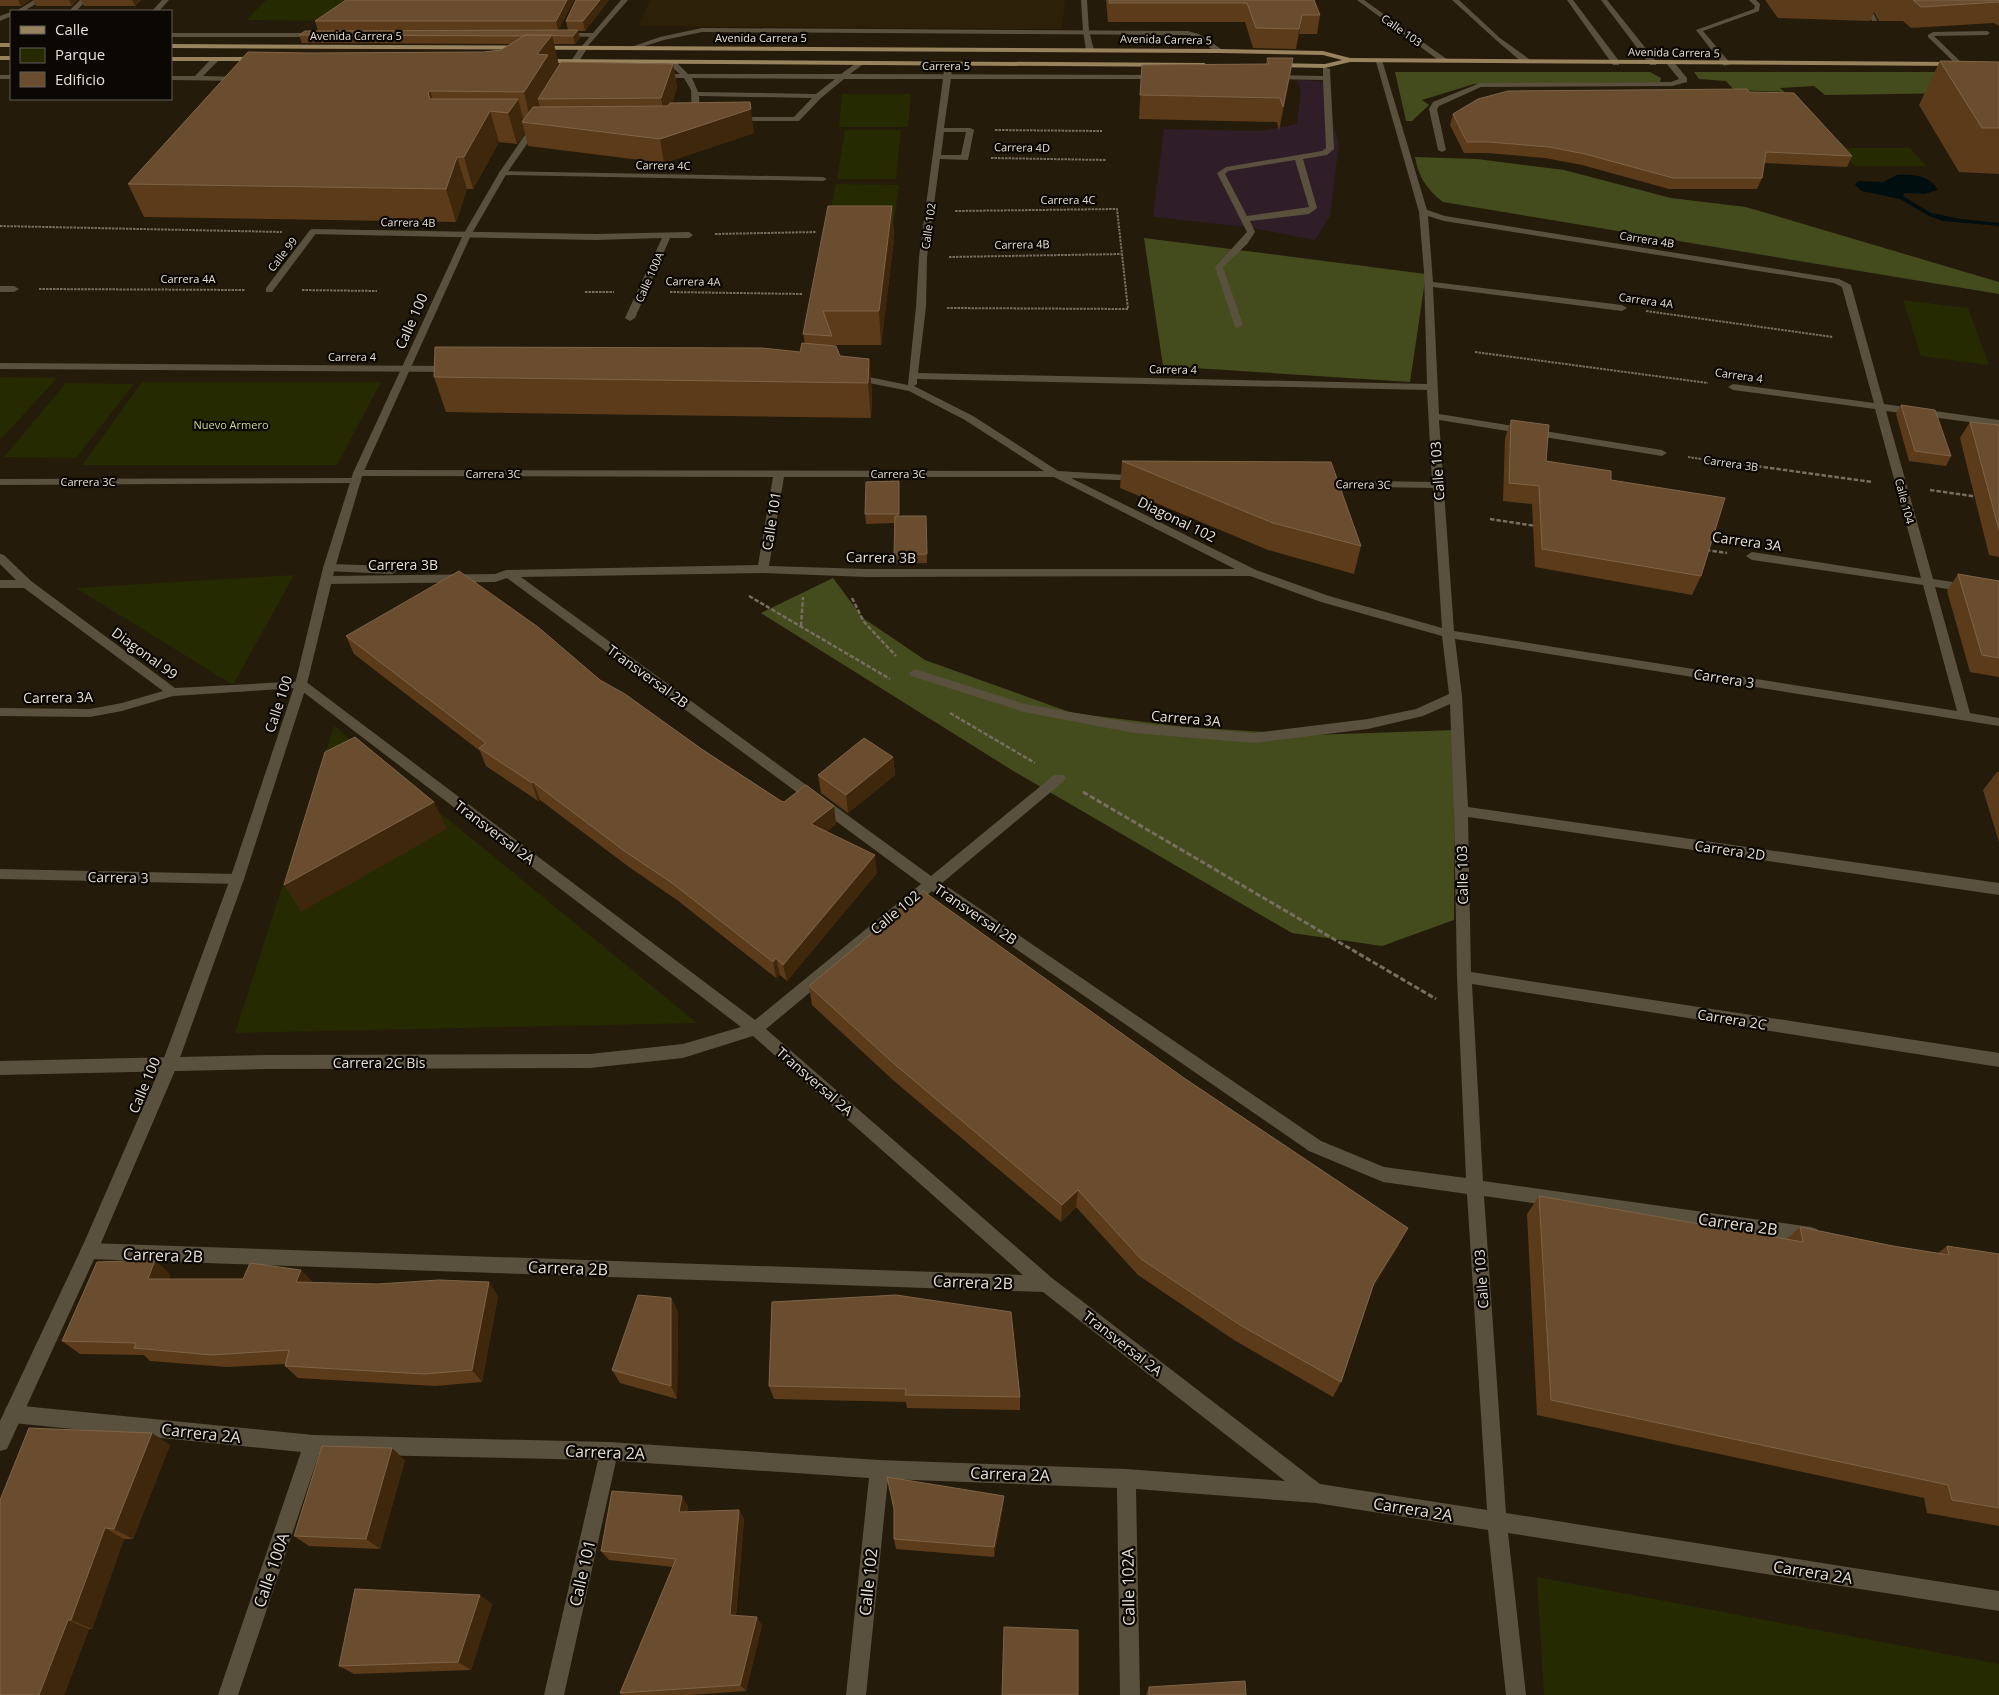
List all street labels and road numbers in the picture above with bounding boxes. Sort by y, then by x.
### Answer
street label: Calle 103 [1379,11,1425,49]
street label: Avenida Carrera 5 [310,28,402,43]
street label: Avenida Carrera 5 [715,30,807,45]
street label: Avenida Carrera 5 [1120,31,1212,47]
street label: Avenida Carrera 5 [1628,44,1720,60]
street label: Carrera 5 [922,58,970,73]
street label: Carrera 4D [994,139,1050,155]
street label: Carrera 4C [635,157,691,173]
street label: Carrera 4C [1041,192,1096,207]
street label: Calle 102 [917,202,939,250]
street label: Carrera 4B [380,214,436,230]
street label: Carrera 4B [1619,227,1675,251]
street label: Calle 99 [264,234,300,274]
street label: Carrera 4B [994,236,1050,252]
street label: Calle 100A [631,249,667,304]
street label: Carrera 4A [161,271,216,286]
street label: Carrera 4A [665,273,721,289]
street label: Carrera 4A [1618,289,1674,311]
street label: Calle 100 [390,290,432,352]
street label: Carrera 4 [328,349,377,364]
street label: Carrera 4 [1149,361,1198,377]
street label: Carrera 4 [1714,364,1764,386]
street label: Calle 103 [1425,441,1449,501]
street label: Carrera 3B [1703,452,1759,474]
street label: Carrera 3C [466,466,521,481]
street label: Carrera 3C [871,466,926,481]
street label: Carrera 3C [61,474,116,489]
street label: Carrera 3C [1335,476,1391,492]
street label: Calle 104 [1892,477,1918,526]
street label: Calle 101 [757,490,785,552]
street label: Diagonal 102 [1135,492,1219,546]
street label: Carrera 3A [1711,527,1783,555]
street label: Carrera 3B [846,547,916,567]
street label: Carrera 3B [368,555,438,574]
street label: Diagonal 99 [108,623,182,683]
street label: Transversal 2B [604,640,692,712]
street label: Carrera 3 [1692,664,1756,692]
street label: Calle 100 [260,673,296,735]
street label: Carrera 3A [23,687,93,707]
street label: Carrera 3A [1150,705,1222,731]
street label: Transversal 2A [451,796,539,868]
street label: Carrera 2D [1693,836,1767,864]
street label: Calle 103 [1452,845,1472,905]
street label: Carrera 3 [87,867,149,887]
street label: Transversal 2B [931,879,1021,949]
street label: Calle 102 [866,886,924,938]
street label: Carrera 2C [1696,1004,1768,1034]
street label: Transversal 2A [773,1042,857,1120]
street label: Carrera 2C Bis [333,1053,426,1072]
street label: Calle 100 [124,1054,164,1116]
street label: Carrera 2B [1697,1208,1779,1240]
street label: Carrera 2B [123,1243,203,1267]
street label: Calle 103 [1469,1249,1493,1309]
street label: Carrera 2B [528,1256,608,1280]
street label: Carrera 2B [933,1270,1013,1294]
street label: Transversal 2A [1080,1306,1167,1380]
street label: Carrera 2A [160,1418,243,1448]
street label: Carrera 2A [565,1440,646,1464]
street label: Carrera 2A [970,1462,1051,1486]
street label: Carrera 2A [1372,1492,1455,1526]
street label: Calle 100A [248,1529,294,1610]
street label: Calle 101 [564,1538,600,1608]
street label: Calle 102 [854,1547,882,1617]
street label: Calle 102A [1116,1547,1140,1626]
street label: Carrera 2A [1772,1555,1855,1589]

